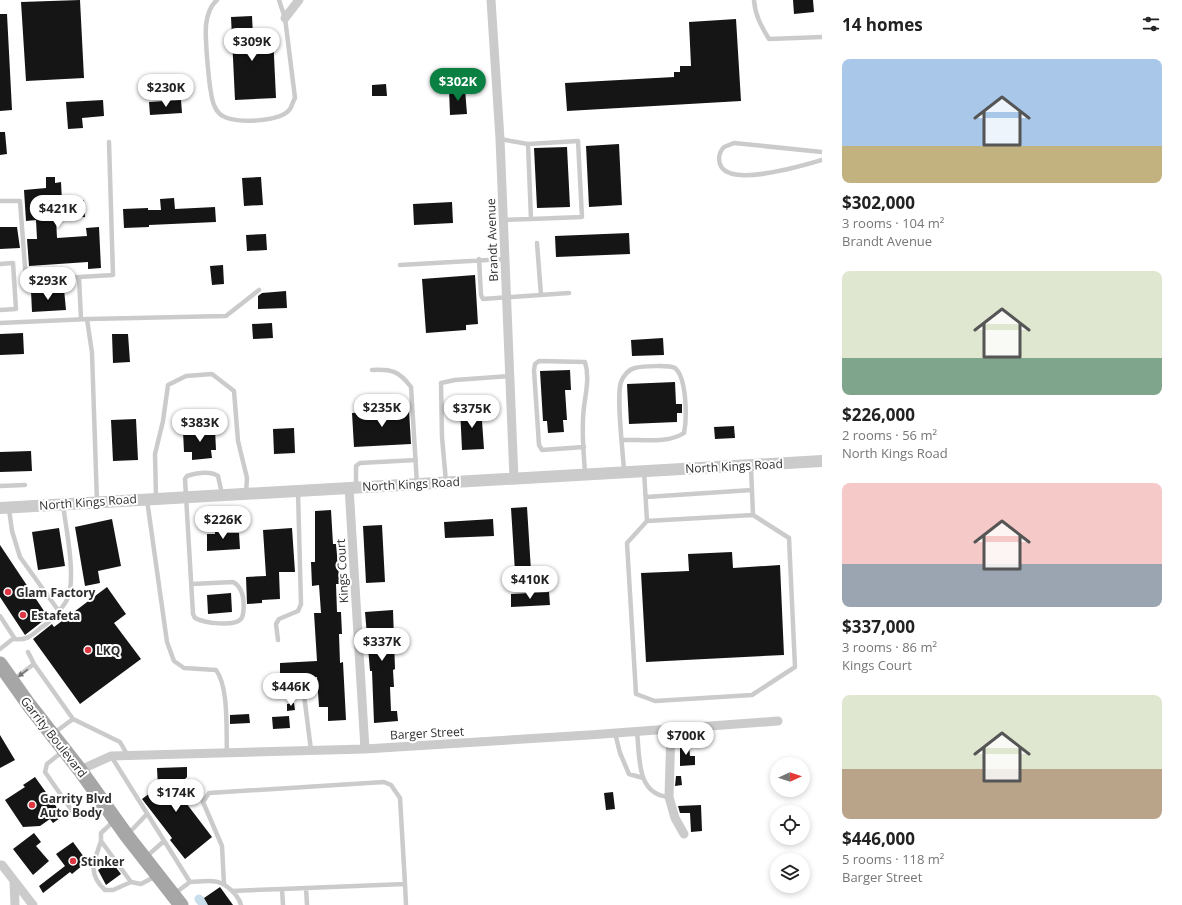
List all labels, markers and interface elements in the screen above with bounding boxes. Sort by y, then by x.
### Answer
text: 14 homes [842,13,923,36]
icon: filters [1140,13,1162,35]
pin: $309K [224,28,280,62]
text: $309K [233,32,271,50]
pin: $302K [430,68,486,102]
text: $302K [439,72,477,90]
pin: $230K [138,74,194,108]
text: $230K [147,78,185,96]
icon: home [966,85,1038,157]
text: $302,000 [842,191,915,214]
pin: $421K [30,195,86,229]
street label: Brandt Avenue [482,198,502,282]
text: $421K [39,199,77,217]
text: 3 rooms · 104 m² [842,214,944,232]
text: Brandt Avenue [842,232,932,250]
pin: $293K [20,267,76,301]
text: $293K [29,271,67,289]
icon: home [966,297,1038,369]
pin: $235K [354,394,410,428]
pin: $375K [444,395,500,429]
text: $235K [363,398,401,416]
text: $375K [453,399,491,417]
text: $226,000 [842,403,915,426]
pin: $383K [172,409,228,443]
text: $383K [181,413,219,431]
text: 2 rooms · 56 m² [842,426,937,444]
text: North Kings Road [842,444,948,462]
street label: North Kings Road [685,455,783,477]
street label: North Kings Road [362,473,460,495]
street label: North Kings Road [39,490,137,514]
pin: $226K [195,506,251,540]
icon: home [966,509,1038,581]
text: $226K [204,510,242,528]
street label: Kings Court [332,538,352,604]
pin: $410K [502,566,558,600]
text: $410K [511,570,549,588]
place label: Glam Factory [16,584,96,601]
marker: Glam Factory [3,587,13,597]
place label: Estafeta [31,607,80,624]
marker: Estafeta [18,610,28,620]
text: $337,000 [842,615,915,638]
pin: $337K [354,628,410,662]
text: $337K [363,632,401,650]
text: 3 rooms · 86 m² [842,638,937,656]
place label: LKQ [96,642,120,659]
marker: LKQ [83,645,93,655]
text: Kings Court [842,656,912,674]
one-way arrow [17,668,28,677]
pin: $446K [263,673,319,707]
text: $446K [272,677,310,695]
street label: Garrity Boulevard [17,693,91,781]
icon: home [966,721,1038,793]
pin: $700K [658,722,714,756]
street label: Barger Street [390,723,464,743]
text: $700K [667,726,705,744]
north arrow [770,757,810,797]
map controls [770,757,810,893]
pin: $174K [148,779,204,813]
text: $174K [157,783,195,801]
place label: Garrity Blvd Auto Body [40,790,112,821]
marker: Garrity Blvd Auto Body [27,800,37,810]
button: locate [770,805,810,845]
text: $446,000 [842,827,915,850]
text: 5 rooms · 118 m² [842,850,944,868]
place label: Stinker [81,853,125,870]
button: layers [770,853,810,893]
marker: Stinker [68,856,78,866]
text: Barger Street [842,868,922,886]

